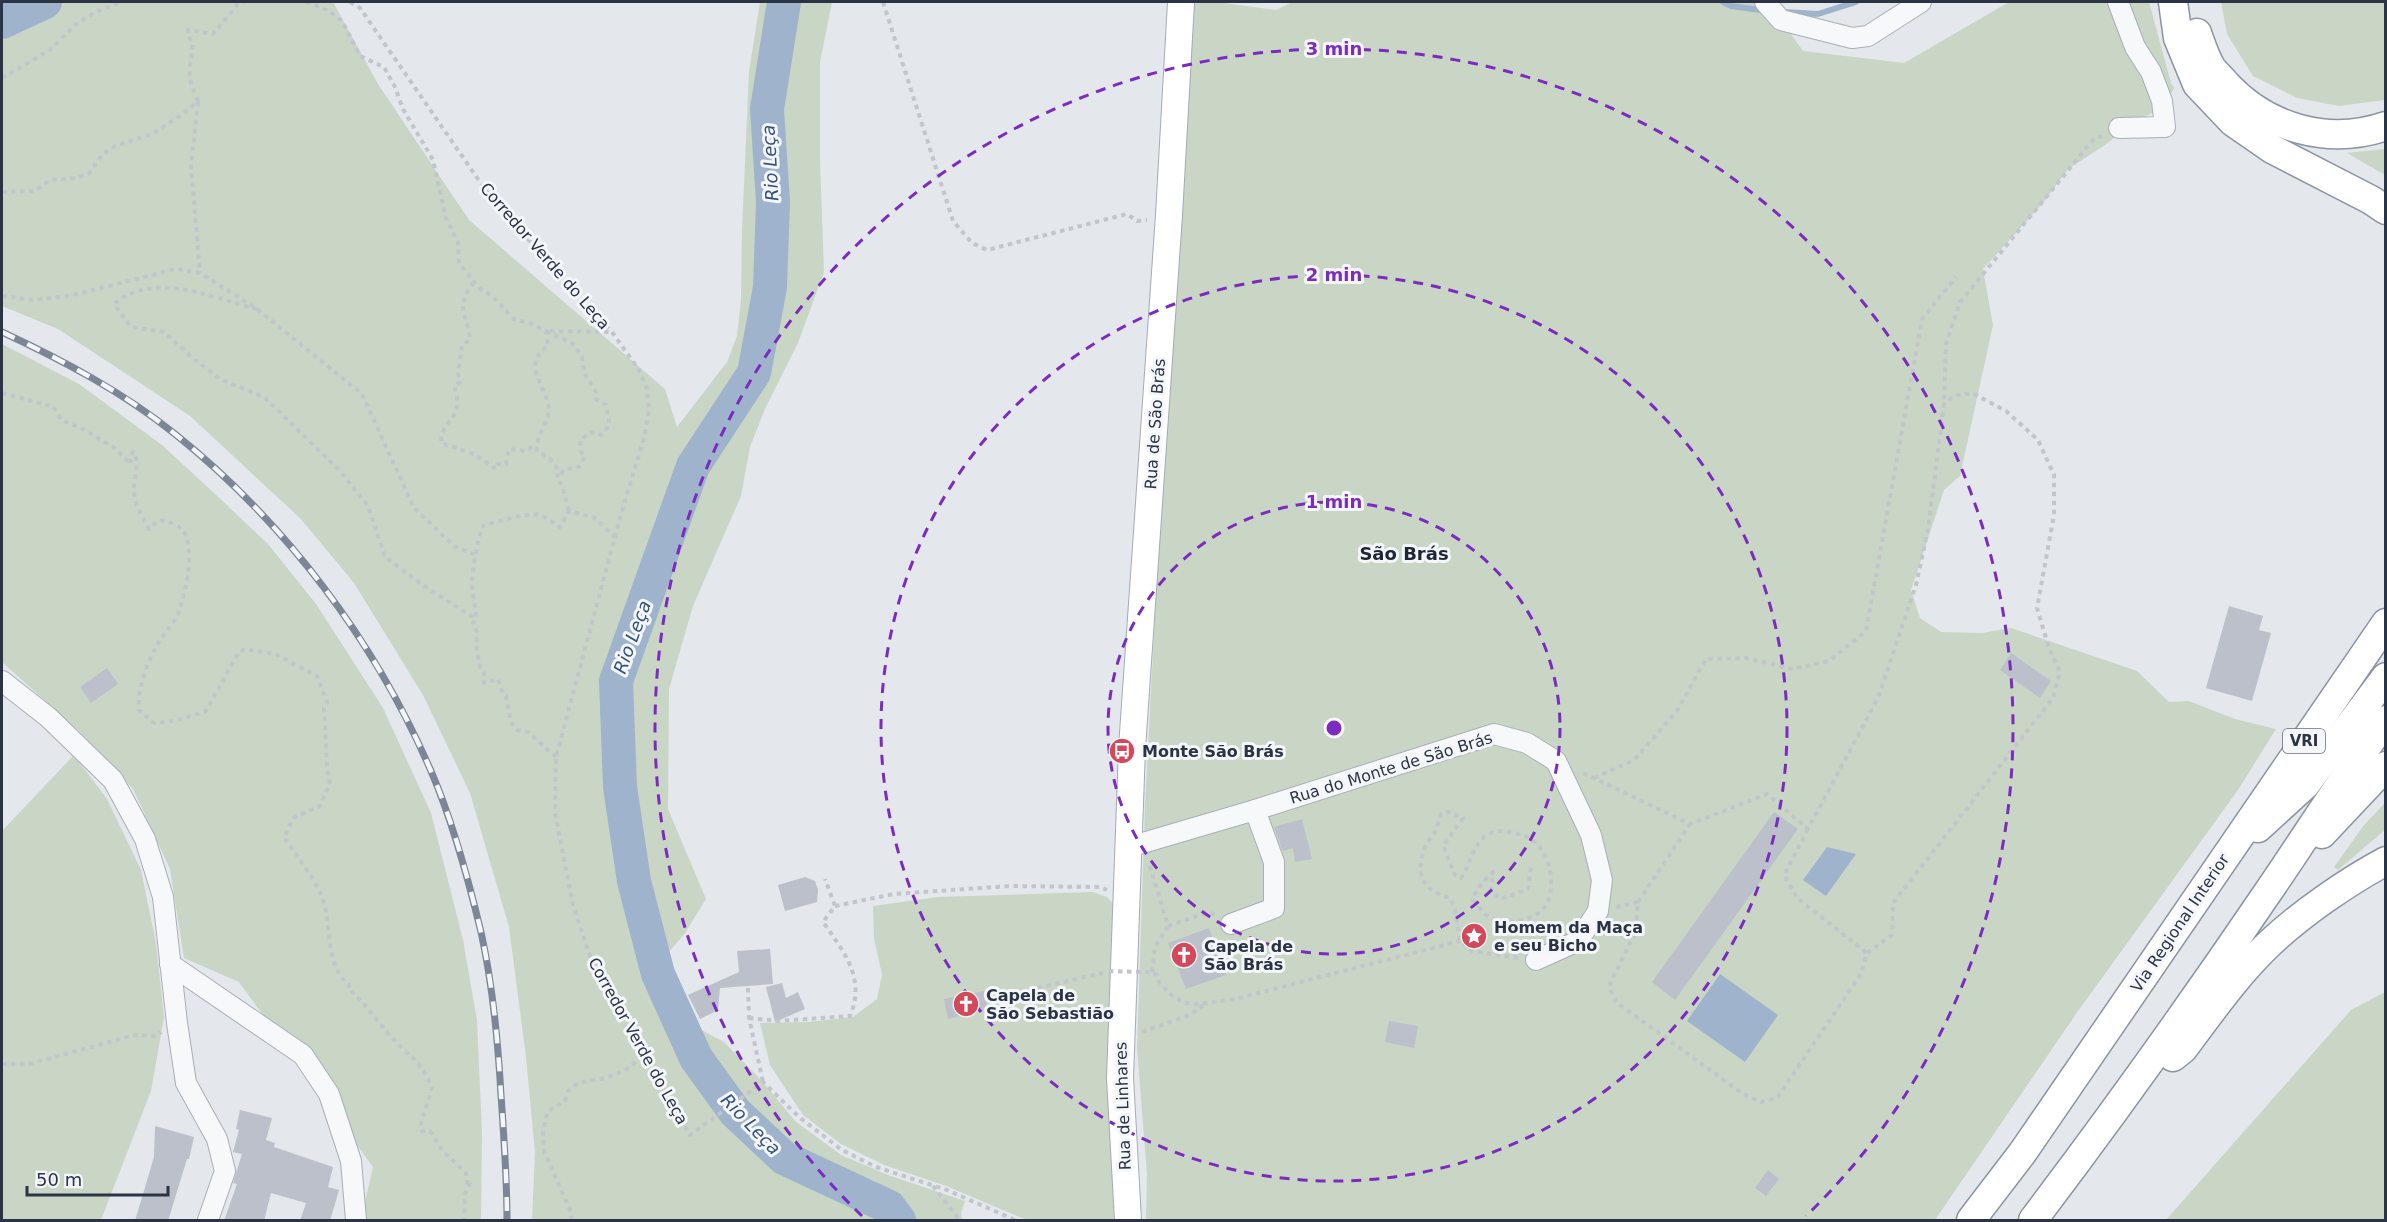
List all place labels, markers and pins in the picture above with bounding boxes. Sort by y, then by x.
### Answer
centre of rings [1324,718,1344,738]
bus stop icon: Monte São Brás [1107,736,1137,766]
place label: Monte São Brás [1142,742,1284,761]
place label: Homem da Maça e seu Bicho [1494,918,1643,955]
place icon: Homem da Maça e seu Bicho [1459,921,1489,951]
place label: Capela de São Brás [1204,937,1293,974]
church icon: Capela de São Brás [1169,940,1199,970]
place label: Capela de São Sebastião [986,986,1114,1023]
church icon: Capela de São Sebastião [951,989,981,1019]

